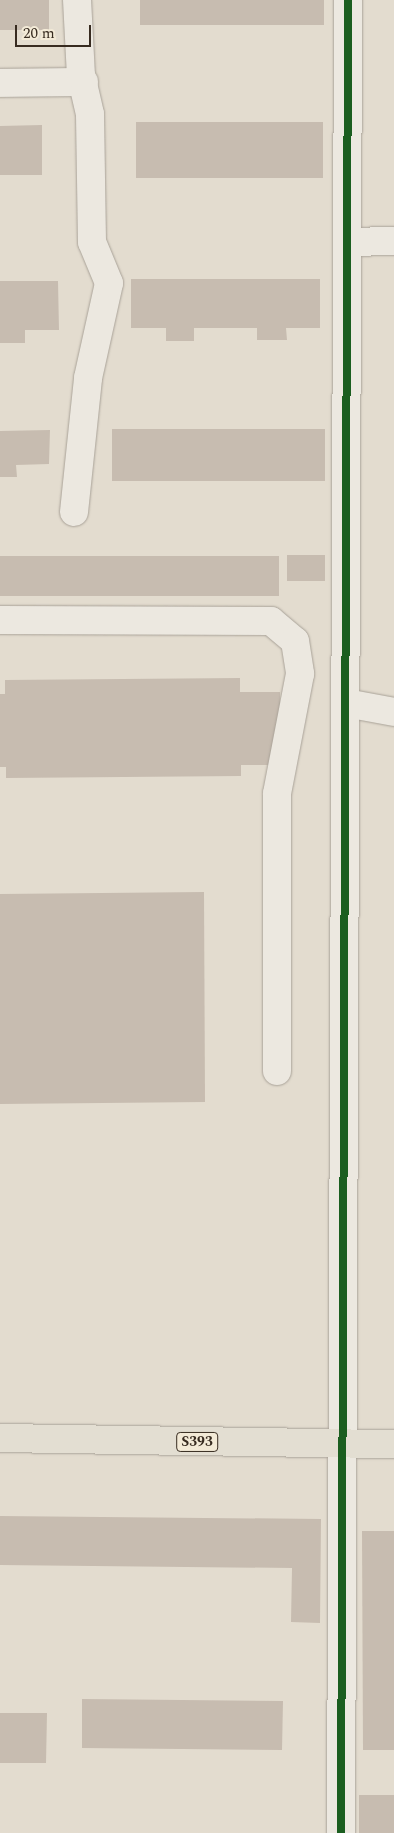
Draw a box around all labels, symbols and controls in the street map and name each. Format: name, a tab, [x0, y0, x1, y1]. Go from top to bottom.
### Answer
scale bar	[18, 15, 94, 47]
text: 20 m	[23, 22, 55, 45]
road number: S393	[176, 1430, 218, 1454]

